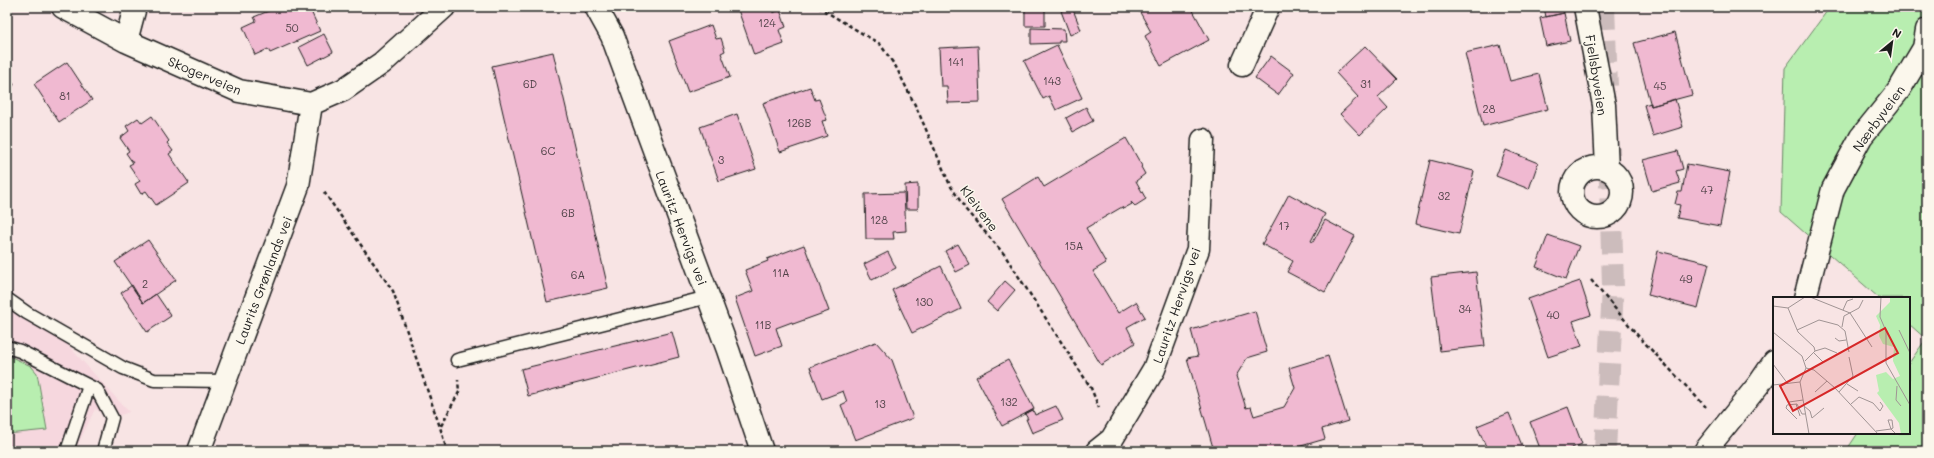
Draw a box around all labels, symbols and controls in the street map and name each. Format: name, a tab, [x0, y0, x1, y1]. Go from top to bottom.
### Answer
house number: 124	[758, 15, 776, 30]
house number: 50	[285, 20, 299, 35]
north arrow	[1872, 22, 1912, 62]
text: N	[1890, 24, 1904, 41]
street label: Fjellsbyveien	[1582, 33, 1612, 117]
street label: Skogerveien	[166, 52, 244, 98]
house number: 141	[948, 54, 964, 69]
house number: 143	[1043, 73, 1061, 88]
house number: 6D	[523, 76, 537, 91]
house number: 31	[1360, 76, 1372, 91]
house number: 45	[1654, 78, 1666, 93]
street label: Nærbyveien	[1848, 81, 1908, 155]
house number: 81	[59, 88, 71, 103]
house number: 28	[1483, 101, 1496, 116]
house number: 126B	[787, 115, 811, 130]
house number: 6C	[541, 143, 555, 158]
house number: 3	[718, 152, 725, 167]
street label: Lauritz Hervigs vei	[652, 168, 712, 288]
street label: Kleivene	[957, 182, 1003, 234]
house number: 47	[1701, 182, 1713, 197]
house number: 32	[1438, 188, 1450, 203]
house number: 6B	[561, 205, 575, 220]
house number: 128	[870, 212, 888, 227]
street label: Laurits Grønlands vei	[231, 213, 295, 347]
house number: 17	[1278, 218, 1290, 233]
house number: 15A	[1065, 238, 1083, 253]
street label: Lauritz Hervigs vei	[1148, 245, 1204, 365]
house number: 11A	[772, 265, 790, 280]
house number: 6A	[571, 267, 585, 282]
house number: 49	[1680, 271, 1693, 286]
house number: 2	[142, 276, 148, 291]
house number: 130	[915, 294, 933, 309]
inset map	[1773, 297, 1910, 434]
house number: 34	[1459, 301, 1472, 316]
house number: 40	[1546, 307, 1560, 322]
house number: 11B	[755, 317, 771, 332]
house number: 132	[1000, 394, 1018, 409]
house number: 13	[874, 396, 886, 411]

